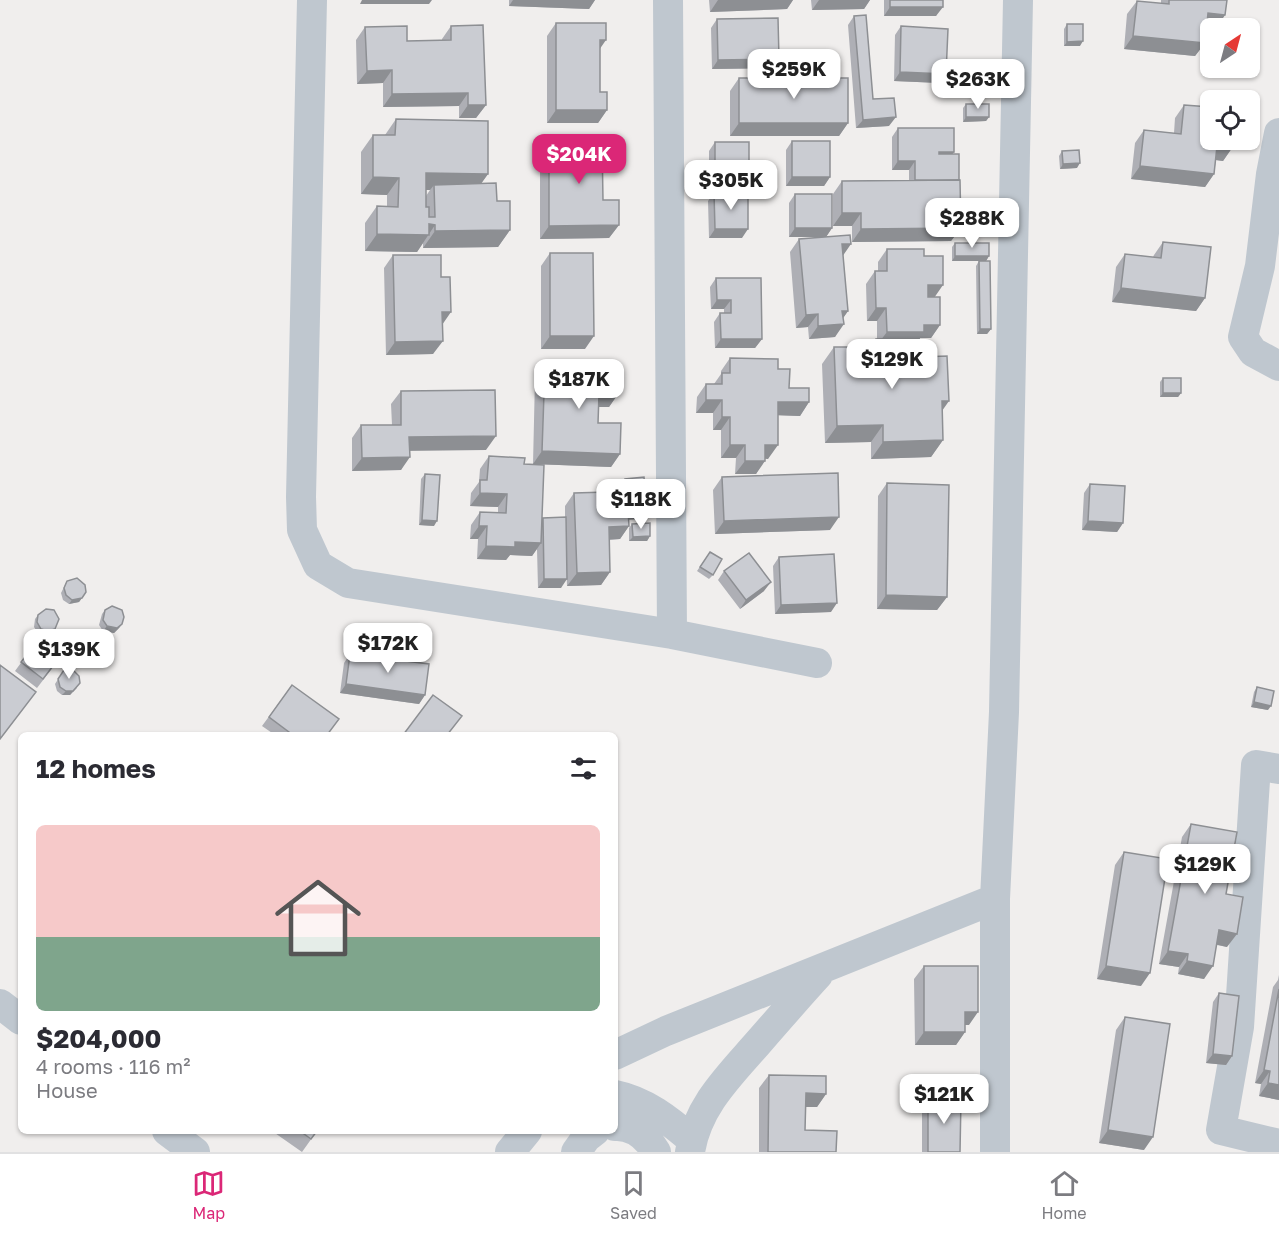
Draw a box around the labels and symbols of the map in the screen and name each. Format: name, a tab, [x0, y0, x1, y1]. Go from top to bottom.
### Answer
north arrow	[1200, 18, 1260, 78]
pin: $259K	[752, 49, 836, 100]
pin: $263K	[936, 59, 1020, 110]
pin: $204K	[537, 134, 621, 185]
pin: $305K	[689, 160, 773, 211]
pin: $288K	[930, 198, 1014, 249]
pin: $129K	[850, 339, 934, 390]
pin: $187K	[537, 359, 621, 410]
pin: $118K	[599, 479, 683, 530]
pin: $172K	[346, 623, 430, 674]
pin: $139K	[27, 629, 111, 680]
pin: $129K	[1163, 844, 1247, 895]
pin: $121K	[902, 1074, 986, 1125]

